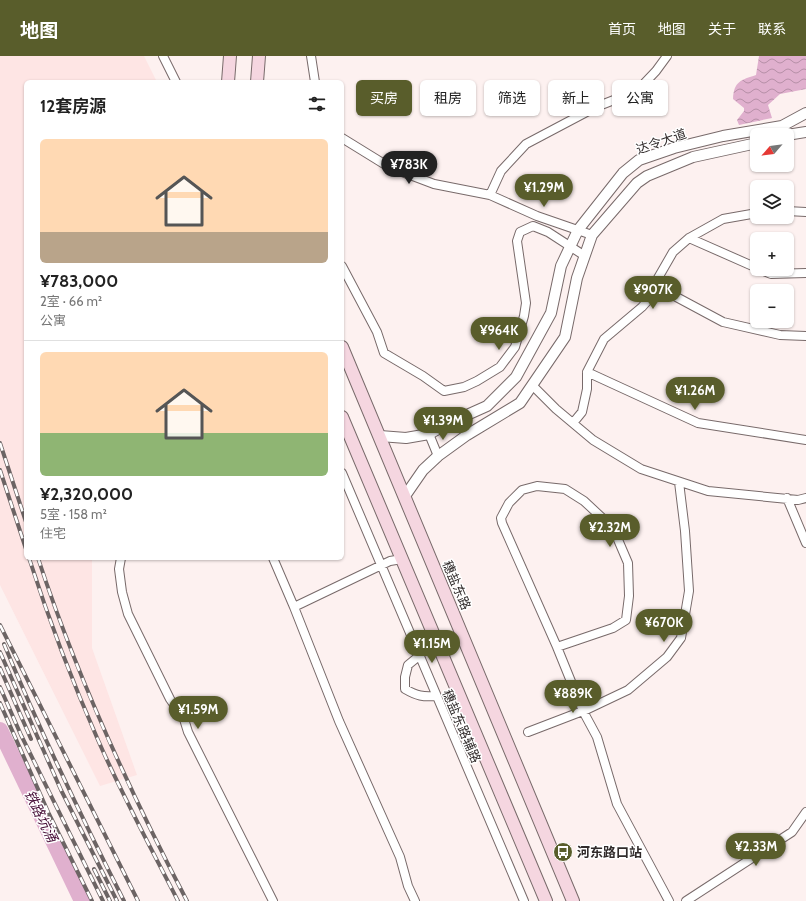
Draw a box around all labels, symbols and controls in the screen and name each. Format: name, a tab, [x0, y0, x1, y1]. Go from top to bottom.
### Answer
text: 地图	[20, 19, 58, 42]
text: 首页	[608, 20, 636, 38]
text: 地图	[658, 20, 686, 38]
text: 关于	[708, 20, 736, 38]
text: 联系	[758, 20, 786, 38]
chip: 买房	[356, 80, 412, 116]
chip: 租房	[420, 80, 476, 116]
chip: 筛选	[484, 80, 540, 116]
chip: 新上	[548, 80, 604, 116]
chip: 公寓	[612, 80, 668, 116]
icon: filters	[306, 93, 328, 115]
text: 12套房源	[40, 96, 106, 116]
street label: 达令大道	[634, 125, 688, 157]
north arrow	[750, 128, 794, 172]
map controls	[750, 128, 794, 328]
pin: ¥783K	[381, 151, 437, 185]
text: ¥783K	[390, 156, 428, 172]
icon: home	[148, 165, 220, 237]
pin: ¥1.29M	[511, 174, 577, 208]
text: ¥1.29M	[524, 179, 564, 195]
button: layers	[750, 180, 794, 224]
button: +	[750, 232, 794, 276]
text: ¥783,000	[40, 271, 118, 291]
pin: ¥907K	[625, 276, 681, 310]
text: ¥907K	[633, 281, 673, 297]
button: −	[750, 284, 794, 328]
text: 2室 · 66 m²	[40, 293, 102, 309]
text: 公寓	[40, 312, 66, 328]
pin: ¥964K	[471, 317, 527, 351]
text: ¥964K	[480, 322, 518, 338]
pin: ¥1.26M	[662, 377, 728, 411]
icon: home	[148, 378, 220, 450]
text: ¥1.26M	[675, 382, 715, 398]
pin: ¥1.39M	[410, 407, 476, 441]
text: ¥1.39M	[423, 412, 463, 428]
text: ¥2,320,000	[40, 484, 133, 504]
text: 5室 · 158 m²	[40, 506, 107, 522]
pin: ¥2.32M	[577, 514, 643, 548]
text: ¥2.32M	[589, 519, 631, 535]
text: 住宅	[40, 525, 66, 541]
street label: 穗盐东路	[439, 558, 475, 612]
pin: ¥670K	[636, 609, 692, 643]
text: ¥670K	[644, 614, 684, 630]
pin: ¥1.15M	[399, 630, 465, 664]
text: ¥1.15M	[413, 635, 451, 651]
pin: ¥889K	[545, 680, 601, 714]
text: ¥889K	[553, 685, 593, 701]
street label: 穗盐东路辅路	[439, 687, 485, 765]
pin: ¥1.59M	[165, 696, 231, 730]
text: ¥1.59M	[178, 701, 218, 717]
water label: 铁路坑涌	[21, 787, 62, 847]
pin: ¥2.33M	[723, 833, 789, 867]
text: ¥2.33M	[735, 838, 777, 854]
bus stop icon: 河东路口站	[552, 841, 574, 863]
place label: 河东路口站	[577, 844, 642, 860]

